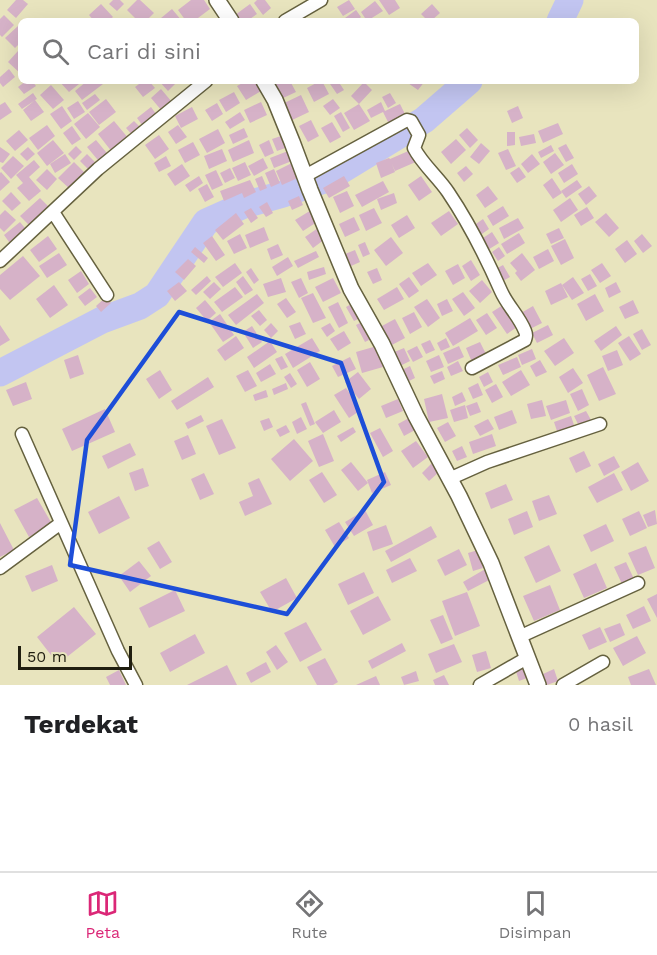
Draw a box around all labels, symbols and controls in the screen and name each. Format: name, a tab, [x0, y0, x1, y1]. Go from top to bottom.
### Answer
search box	[18, 18, 639, 84]
icon: search	[39, 35, 72, 68]
text: Cari di sini	[87, 39, 201, 64]
scale bar	[18, 643, 132, 670]
text: 50 m	[27, 647, 67, 666]
text: Terdekat	[24, 709, 138, 739]
text: 0 hasil	[568, 712, 633, 736]
tab: Peta	[86, 887, 120, 942]
tab: Rute	[291, 887, 328, 942]
tab: Disimpan	[499, 887, 571, 942]

